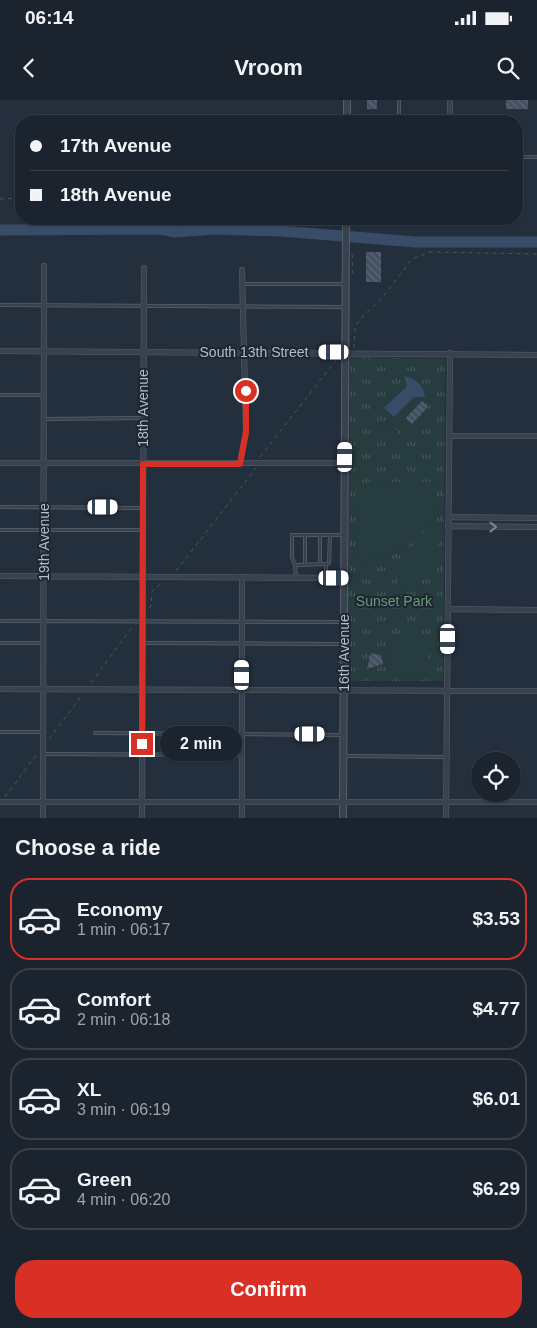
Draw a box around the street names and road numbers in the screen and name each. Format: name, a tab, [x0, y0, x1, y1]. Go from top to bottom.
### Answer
street label: South 13th Street	[200, 344, 309, 360]
street label: 18th Avenue	[135, 369, 151, 447]
street label: 19th Avenue	[36, 503, 52, 581]
street label: 16th Avenue	[336, 614, 352, 692]

